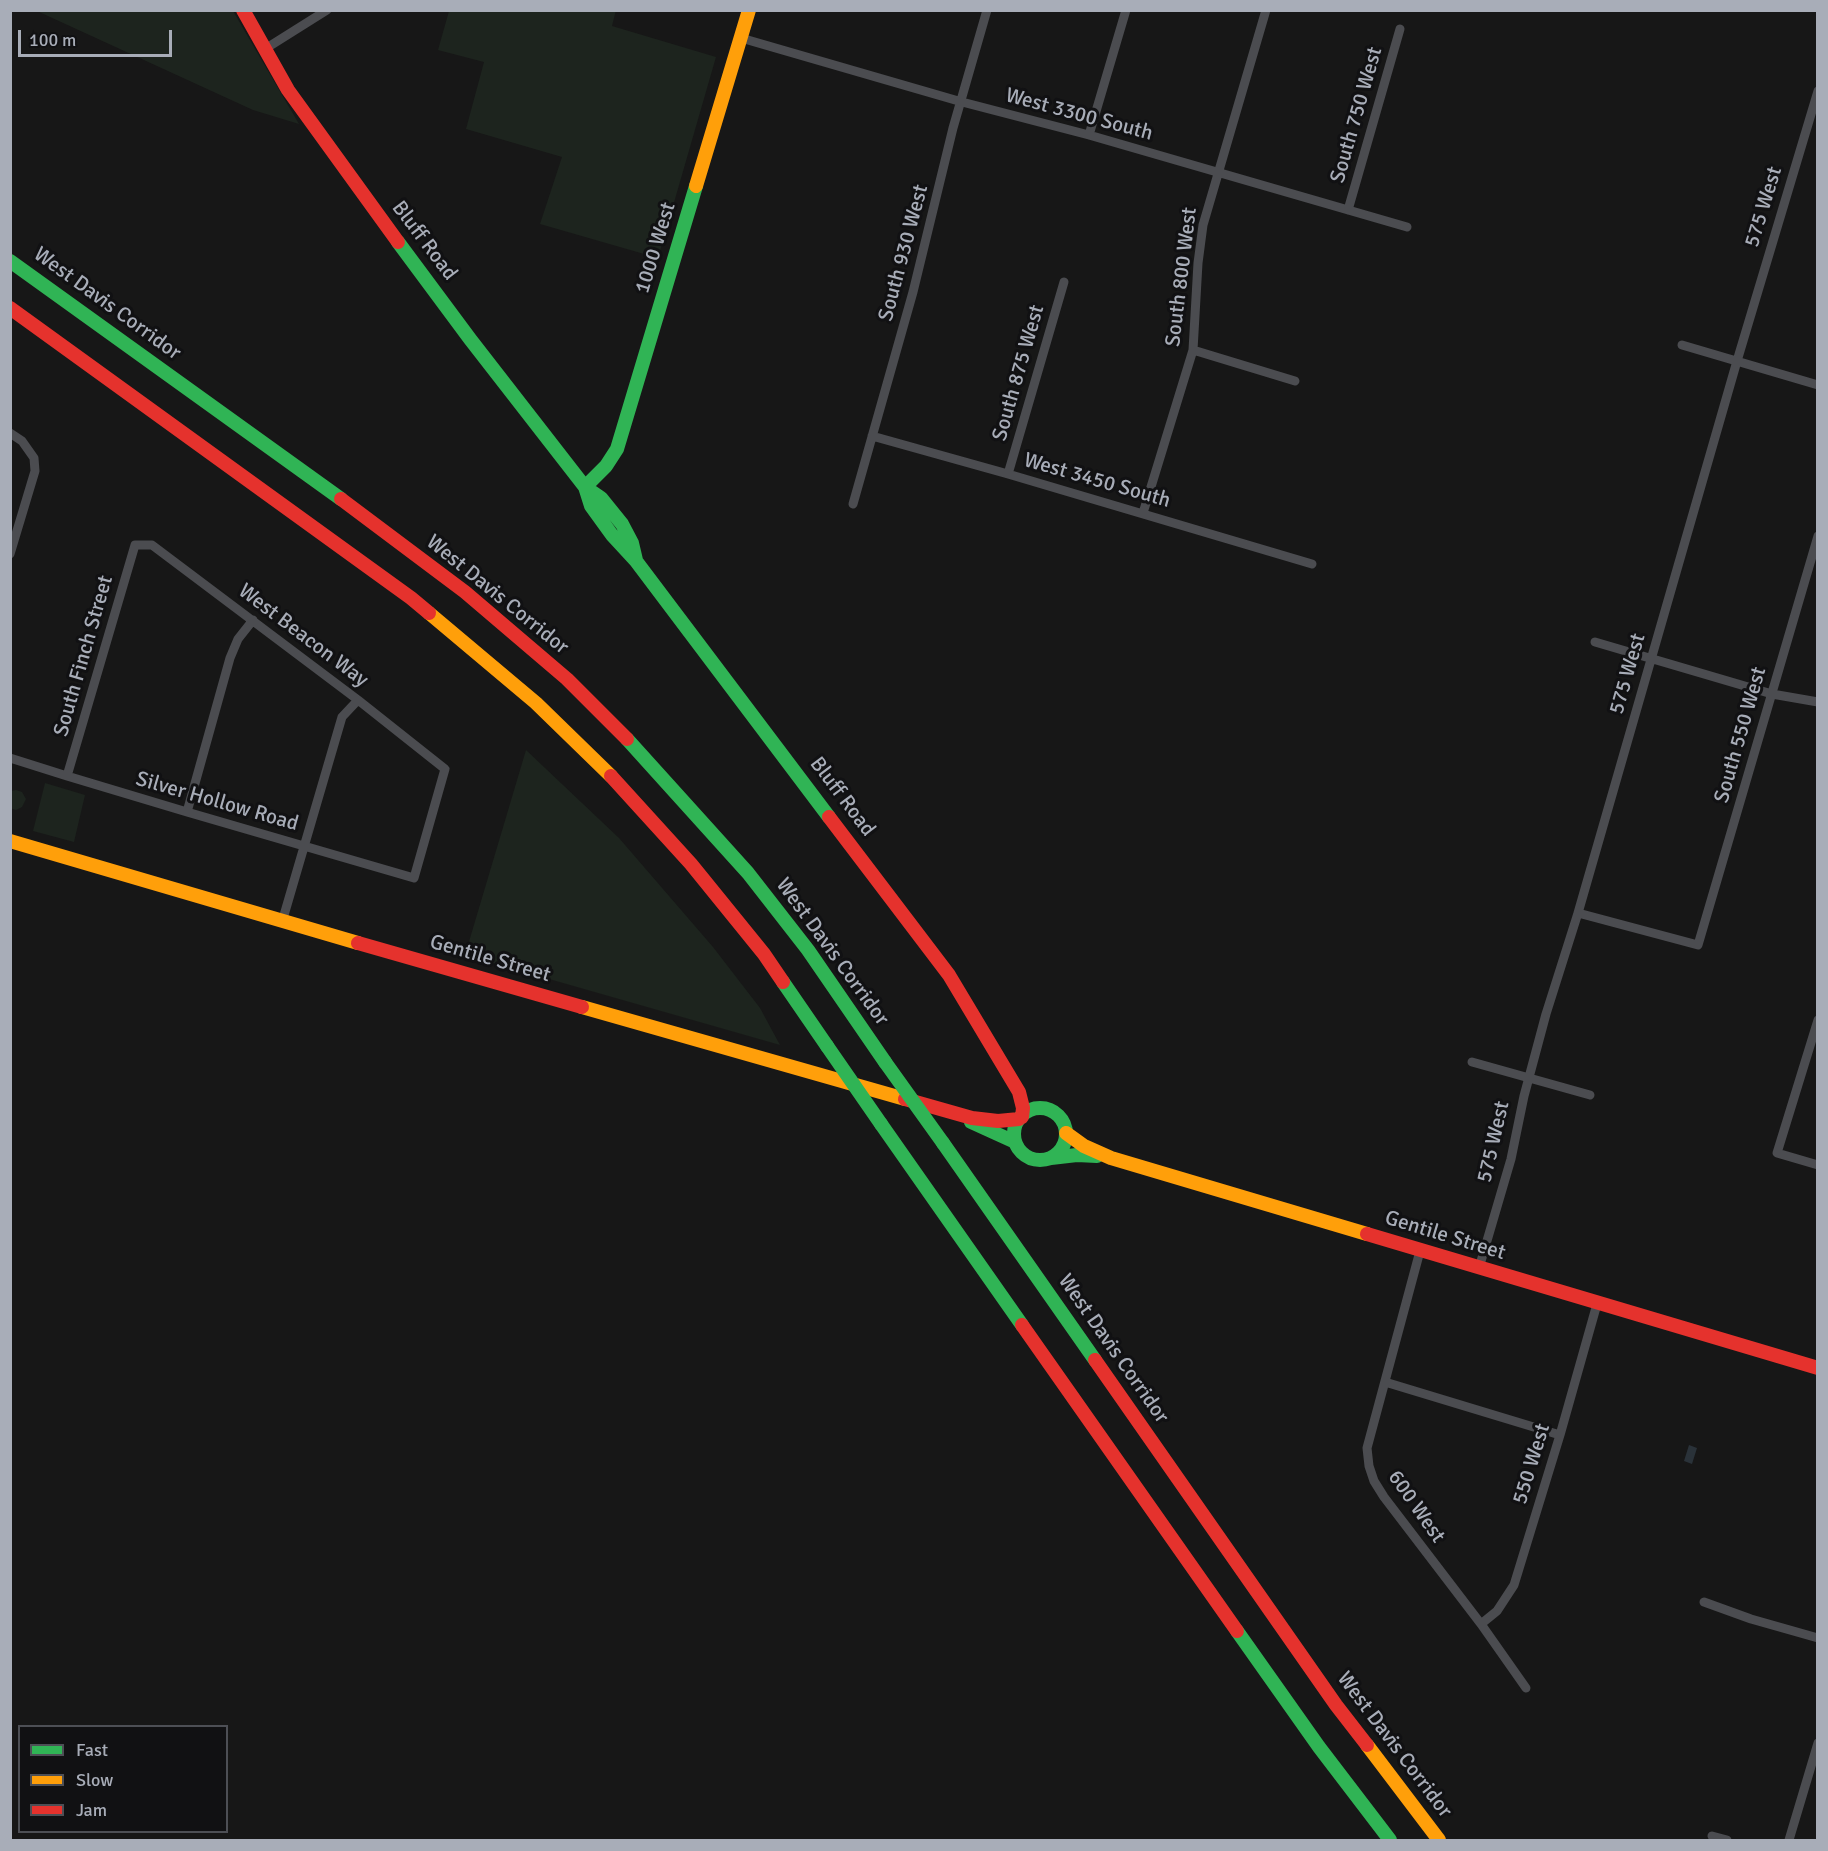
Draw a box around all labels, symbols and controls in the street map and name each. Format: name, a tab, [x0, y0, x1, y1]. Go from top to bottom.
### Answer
scale bar	[21, 18, 176, 56]
text: 100 m	[29, 29, 76, 51]
street label: South 750 West	[1326, 44, 1388, 186]
street label: West 3300 South	[1003, 83, 1155, 147]
street label: 575 West	[1740, 164, 1788, 250]
street label: South 930 West	[874, 182, 934, 324]
street label: Bluff Road	[386, 196, 462, 286]
street label: 1000 West	[630, 199, 682, 297]
street label: South 800 West	[1161, 206, 1203, 348]
street label: West Davis Corridor	[28, 242, 186, 366]
street label: South 875 West	[988, 302, 1050, 444]
street label: West 3450 South	[1021, 448, 1173, 514]
street label: West Davis Corridor	[421, 530, 573, 660]
street label: South Finch Street	[49, 573, 119, 739]
street label: West Beacon Way	[233, 579, 373, 693]
street label: 575 West	[1604, 631, 1652, 717]
street label: South 550 West	[1710, 664, 1772, 806]
street label: Bluff Road	[804, 752, 880, 842]
street label: Silver Hollow Road	[133, 767, 301, 837]
street label: West Davis Corridor	[770, 873, 894, 1031]
street label: Gentile Street	[427, 930, 553, 988]
street label: 575 West	[1472, 1099, 1516, 1185]
street label: Gentile Street	[1382, 1206, 1508, 1266]
street label: West Davis Corridor	[1052, 1270, 1174, 1428]
street label: 550 West	[1508, 1421, 1556, 1507]
street label: 600 West	[1382, 1466, 1450, 1548]
street label: West Davis Corridor	[1331, 1667, 1457, 1823]
legend	[18, 1725, 228, 1833]
text: Fast	[76, 1739, 108, 1761]
text: Slow	[76, 1769, 113, 1791]
text: Jam	[76, 1799, 107, 1821]

